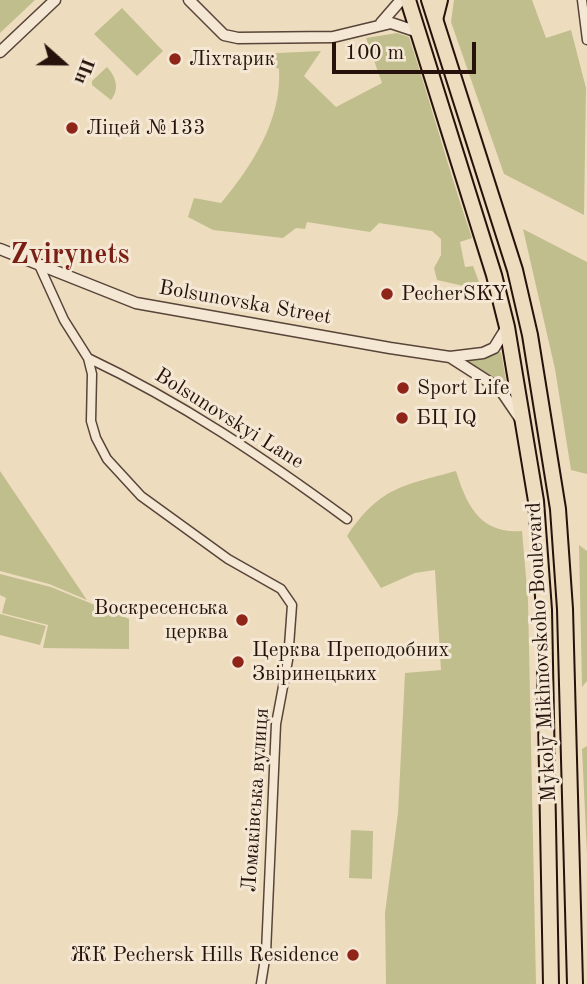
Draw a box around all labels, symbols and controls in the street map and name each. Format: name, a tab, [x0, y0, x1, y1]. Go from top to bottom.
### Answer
north arrow	[28, 28, 98, 98]
scale bar	[335, 28, 478, 72]
text: 100 m	[345, 43, 404, 64]
place label: Ліхтарик	[189, 46, 275, 72]
marker: Ліхтарик	[167, 51, 183, 67]
text: Пн	[70, 55, 97, 86]
place label: Ліцей №133	[86, 115, 205, 141]
marker: Ліцей №133	[64, 120, 80, 136]
district label: Zvirynets	[10, 239, 130, 273]
street label: Bolsunovska Street	[157, 275, 333, 331]
place label: PecherSKY	[401, 281, 507, 307]
marker: PecherSKY	[379, 286, 395, 302]
street label: Bolsunovskyi Lane	[150, 363, 308, 475]
place label: Sport Life	[417, 375, 509, 401]
marker: Sport Life	[395, 380, 411, 396]
place label: БЦ IQ	[416, 405, 477, 431]
marker: БЦ IQ	[394, 410, 410, 426]
street label: Mykoly Mikhnovskoho Boulevard	[522, 501, 562, 803]
place label: Воскресенська церква	[94, 595, 228, 645]
marker: Воскресенська церква	[234, 612, 250, 628]
place label: Церква Преподобних Звіринецьких	[252, 637, 449, 687]
marker: Церква Преподобних Звіринецьких	[230, 654, 246, 670]
street label: Ломаківська вулиця	[237, 707, 275, 893]
place label: ЖК Pechersk Hills Residence	[70, 942, 339, 968]
marker: ЖК Pechersk Hills Residence	[345, 947, 361, 963]

